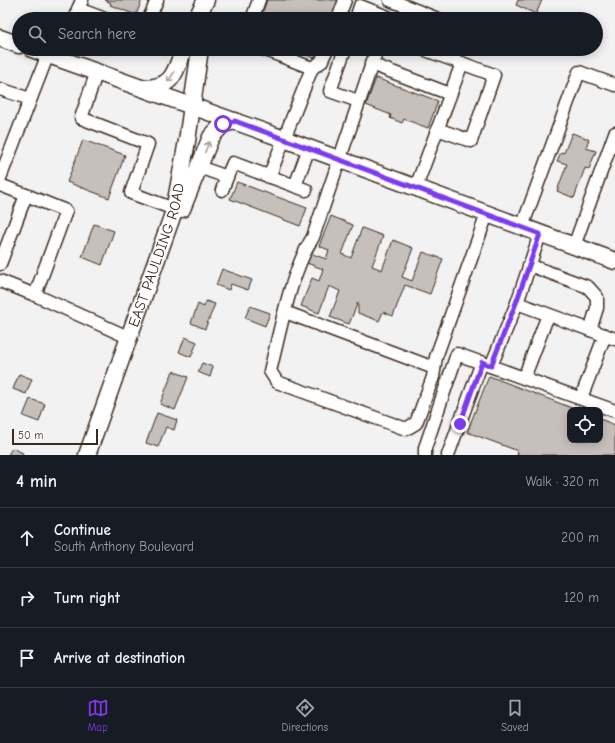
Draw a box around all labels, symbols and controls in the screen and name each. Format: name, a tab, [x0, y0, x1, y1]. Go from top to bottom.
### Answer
search box	[12, 12, 603, 56]
icon: search	[26, 23, 48, 45]
text: Search here	[58, 25, 136, 43]
one-way arrow	[167, 71, 175, 82]
route start	[214, 115, 232, 133]
one-way arrow	[203, 141, 211, 153]
street label: EAST PAULDING ROAD	[124, 182, 188, 329]
map controls	[567, 407, 603, 443]
button: locate	[567, 407, 603, 443]
route end	[451, 415, 469, 433]
scale bar	[12, 427, 98, 446]
text: 50 m	[18, 429, 43, 442]
text: 4 min	[16, 472, 57, 491]
text: Walk · 320 m	[525, 474, 599, 489]
text: Continue	[54, 521, 111, 539]
icon: ahead	[16, 527, 38, 549]
text: 200 m	[561, 530, 599, 545]
text: South Anthony Boulevard	[54, 539, 194, 554]
icon: right	[16, 587, 38, 609]
text: Turn right	[54, 589, 120, 607]
text: 120 m	[564, 590, 599, 605]
icon: arrive	[16, 647, 38, 669]
text: Arrive at destination	[54, 649, 185, 667]
tab: Map	[87, 697, 109, 734]
tab: Directions	[282, 697, 328, 734]
tab: Saved	[501, 697, 528, 734]

